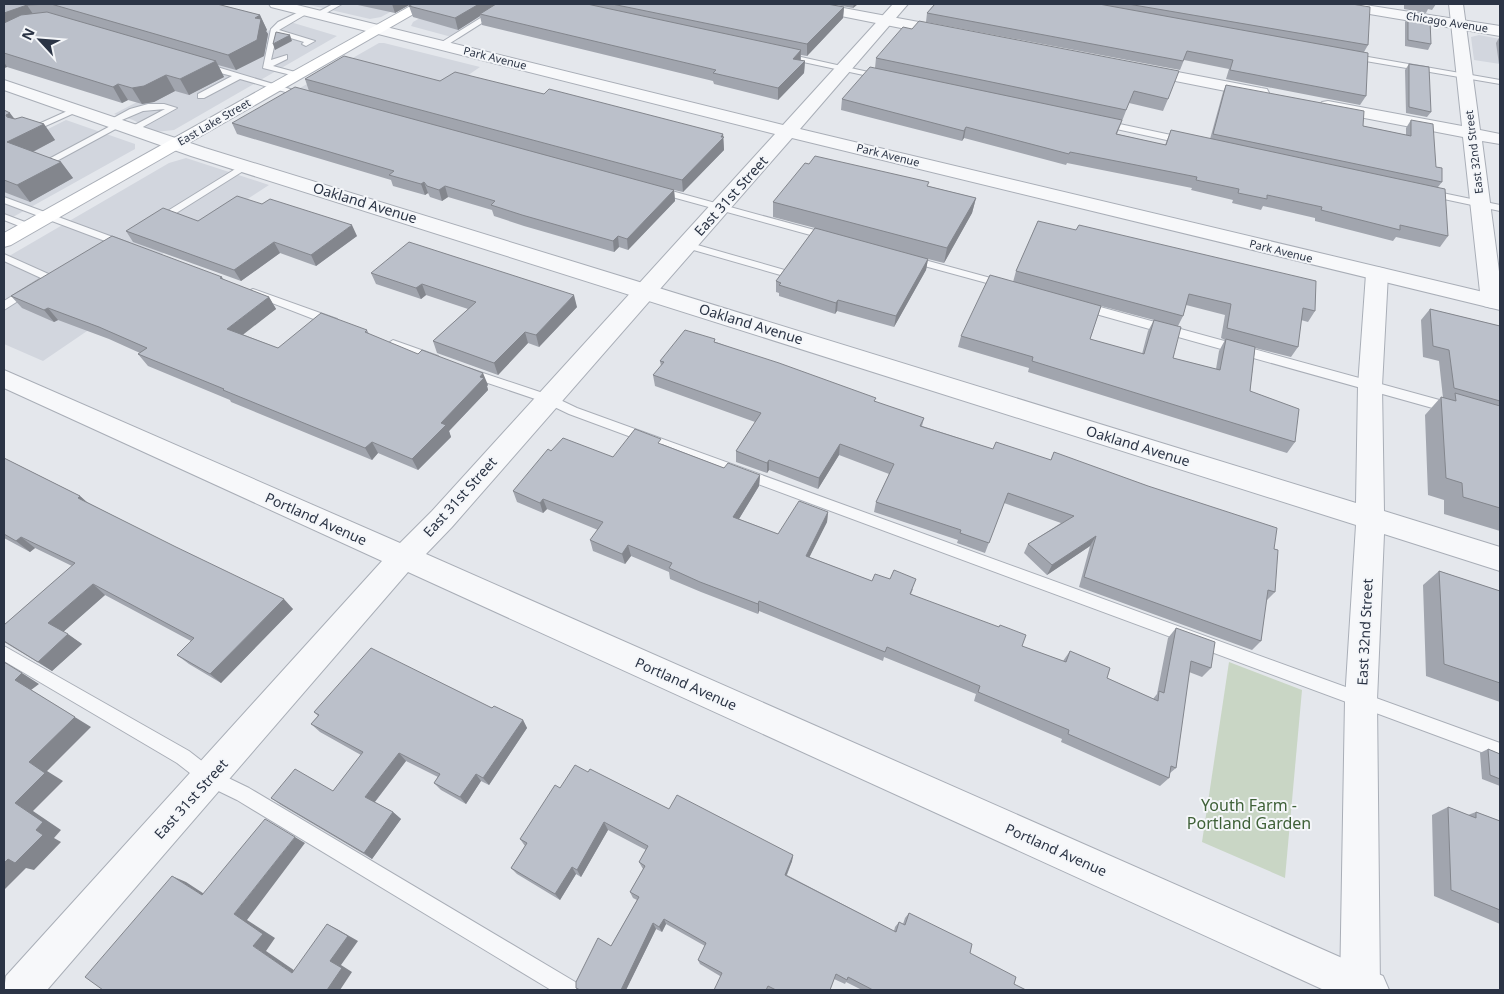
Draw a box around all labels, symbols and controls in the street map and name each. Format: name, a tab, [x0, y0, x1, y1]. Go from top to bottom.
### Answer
street label: Chicago Avenue	[1405, 8, 1489, 35]
north arrow	[15, 15, 65, 65]
text: N	[17, 25, 39, 43]
street label: Park Avenue	[462, 42, 528, 73]
street label: East Lake Street	[174, 95, 253, 149]
street label: East 32nd Street	[1461, 109, 1486, 195]
street label: Park Avenue	[855, 139, 921, 170]
street label: East 31st Street	[690, 152, 772, 240]
street label: Oakland Avenue	[311, 178, 420, 227]
street label: Park Avenue	[1248, 235, 1314, 266]
street label: Oakland Avenue	[697, 299, 806, 348]
street label: Oakland Avenue	[1084, 421, 1193, 470]
street label: East 31st Street	[419, 453, 501, 541]
street label: Portland Avenue	[262, 488, 370, 549]
street label: East 32nd Street	[1352, 578, 1377, 686]
street label: Portland Avenue	[632, 653, 740, 714]
street label: East 31st Street	[150, 755, 232, 843]
park label: Youth Farm - Portland Garden	[1187, 794, 1311, 834]
street label: Portland Avenue	[1002, 819, 1110, 880]

